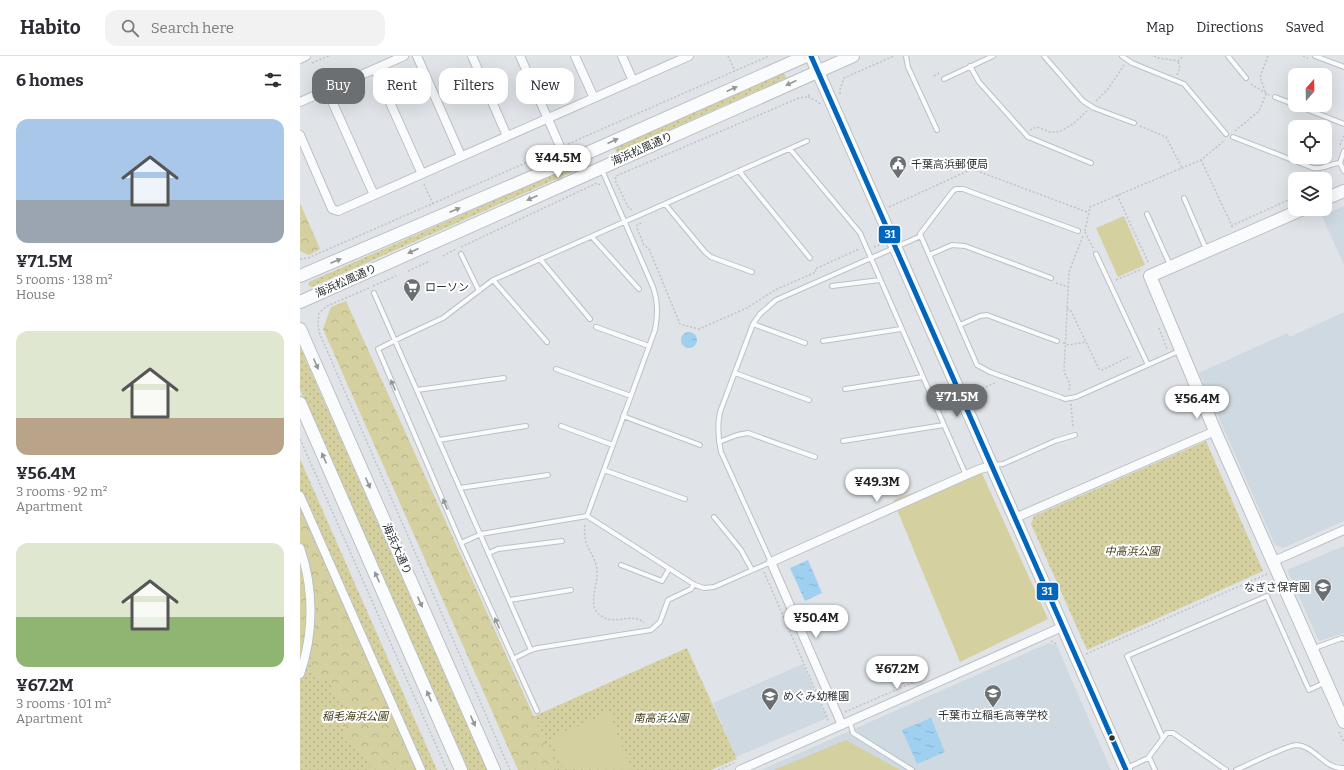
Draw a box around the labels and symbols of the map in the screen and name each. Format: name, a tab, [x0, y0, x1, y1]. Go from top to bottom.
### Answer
north arrow	[1288, 68, 1332, 112]
one-way arrow	[786, 80, 797, 86]
one-way arrow	[727, 85, 739, 91]
street label: 海浜松風通り	[609, 130, 675, 168]
one-way arrow	[608, 138, 619, 144]
pin: ¥44.5M	[525, 145, 591, 179]
public building icon: 千葉高浜郵便局	[888, 154, 908, 179]
place label: 千葉高浜郵便局	[911, 158, 988, 171]
one-way arrow	[526, 195, 537, 201]
one-way arrow	[450, 206, 462, 212]
line badge: 31	[878, 225, 901, 244]
text: 31	[884, 228, 896, 241]
one-way arrow	[407, 248, 419, 254]
one-way arrow	[330, 257, 342, 263]
street label: 海浜松風通り	[313, 262, 379, 300]
supermarket icon: ローソン	[402, 277, 422, 302]
place label: ローソン	[425, 281, 469, 294]
one-way arrow	[313, 359, 319, 371]
one-way arrow	[390, 378, 396, 390]
pin: ¥71.5M	[924, 384, 990, 418]
pin: ¥56.4M	[1164, 386, 1230, 420]
one-way arrow	[321, 451, 327, 463]
pin: ¥49.3M	[844, 469, 910, 503]
one-way arrow	[365, 478, 371, 489]
one-way arrow	[441, 498, 447, 510]
street label: 海浜大通り	[380, 521, 414, 577]
park label: 中高浜公園	[1105, 545, 1161, 558]
one-way arrow	[373, 570, 379, 582]
school or university icon: なぎさ保育園	[1313, 577, 1333, 602]
place label: なぎさ保育園	[1244, 581, 1310, 594]
line badge: 31	[1036, 582, 1059, 601]
text: 31	[1041, 585, 1053, 598]
one-way arrow	[418, 597, 424, 609]
pin: ¥50.4M	[783, 605, 849, 639]
one-way arrow	[494, 617, 500, 629]
pin: ¥67.2M	[864, 656, 930, 690]
school or university icon: 千葉市立稲毛高等学校	[983, 683, 1003, 708]
school or university icon: めぐみ幼稚園	[760, 686, 780, 711]
one-way arrow	[426, 690, 432, 701]
place label: めぐみ幼稚園	[783, 690, 849, 703]
place label: 千葉市立稲毛高等学校	[938, 709, 1048, 722]
park label: 稲毛海浜公園	[322, 710, 390, 723]
park label: 南高浜公園	[634, 712, 690, 725]
one-way arrow	[470, 716, 476, 727]
unlabelled marker	[1107, 733, 1117, 743]

